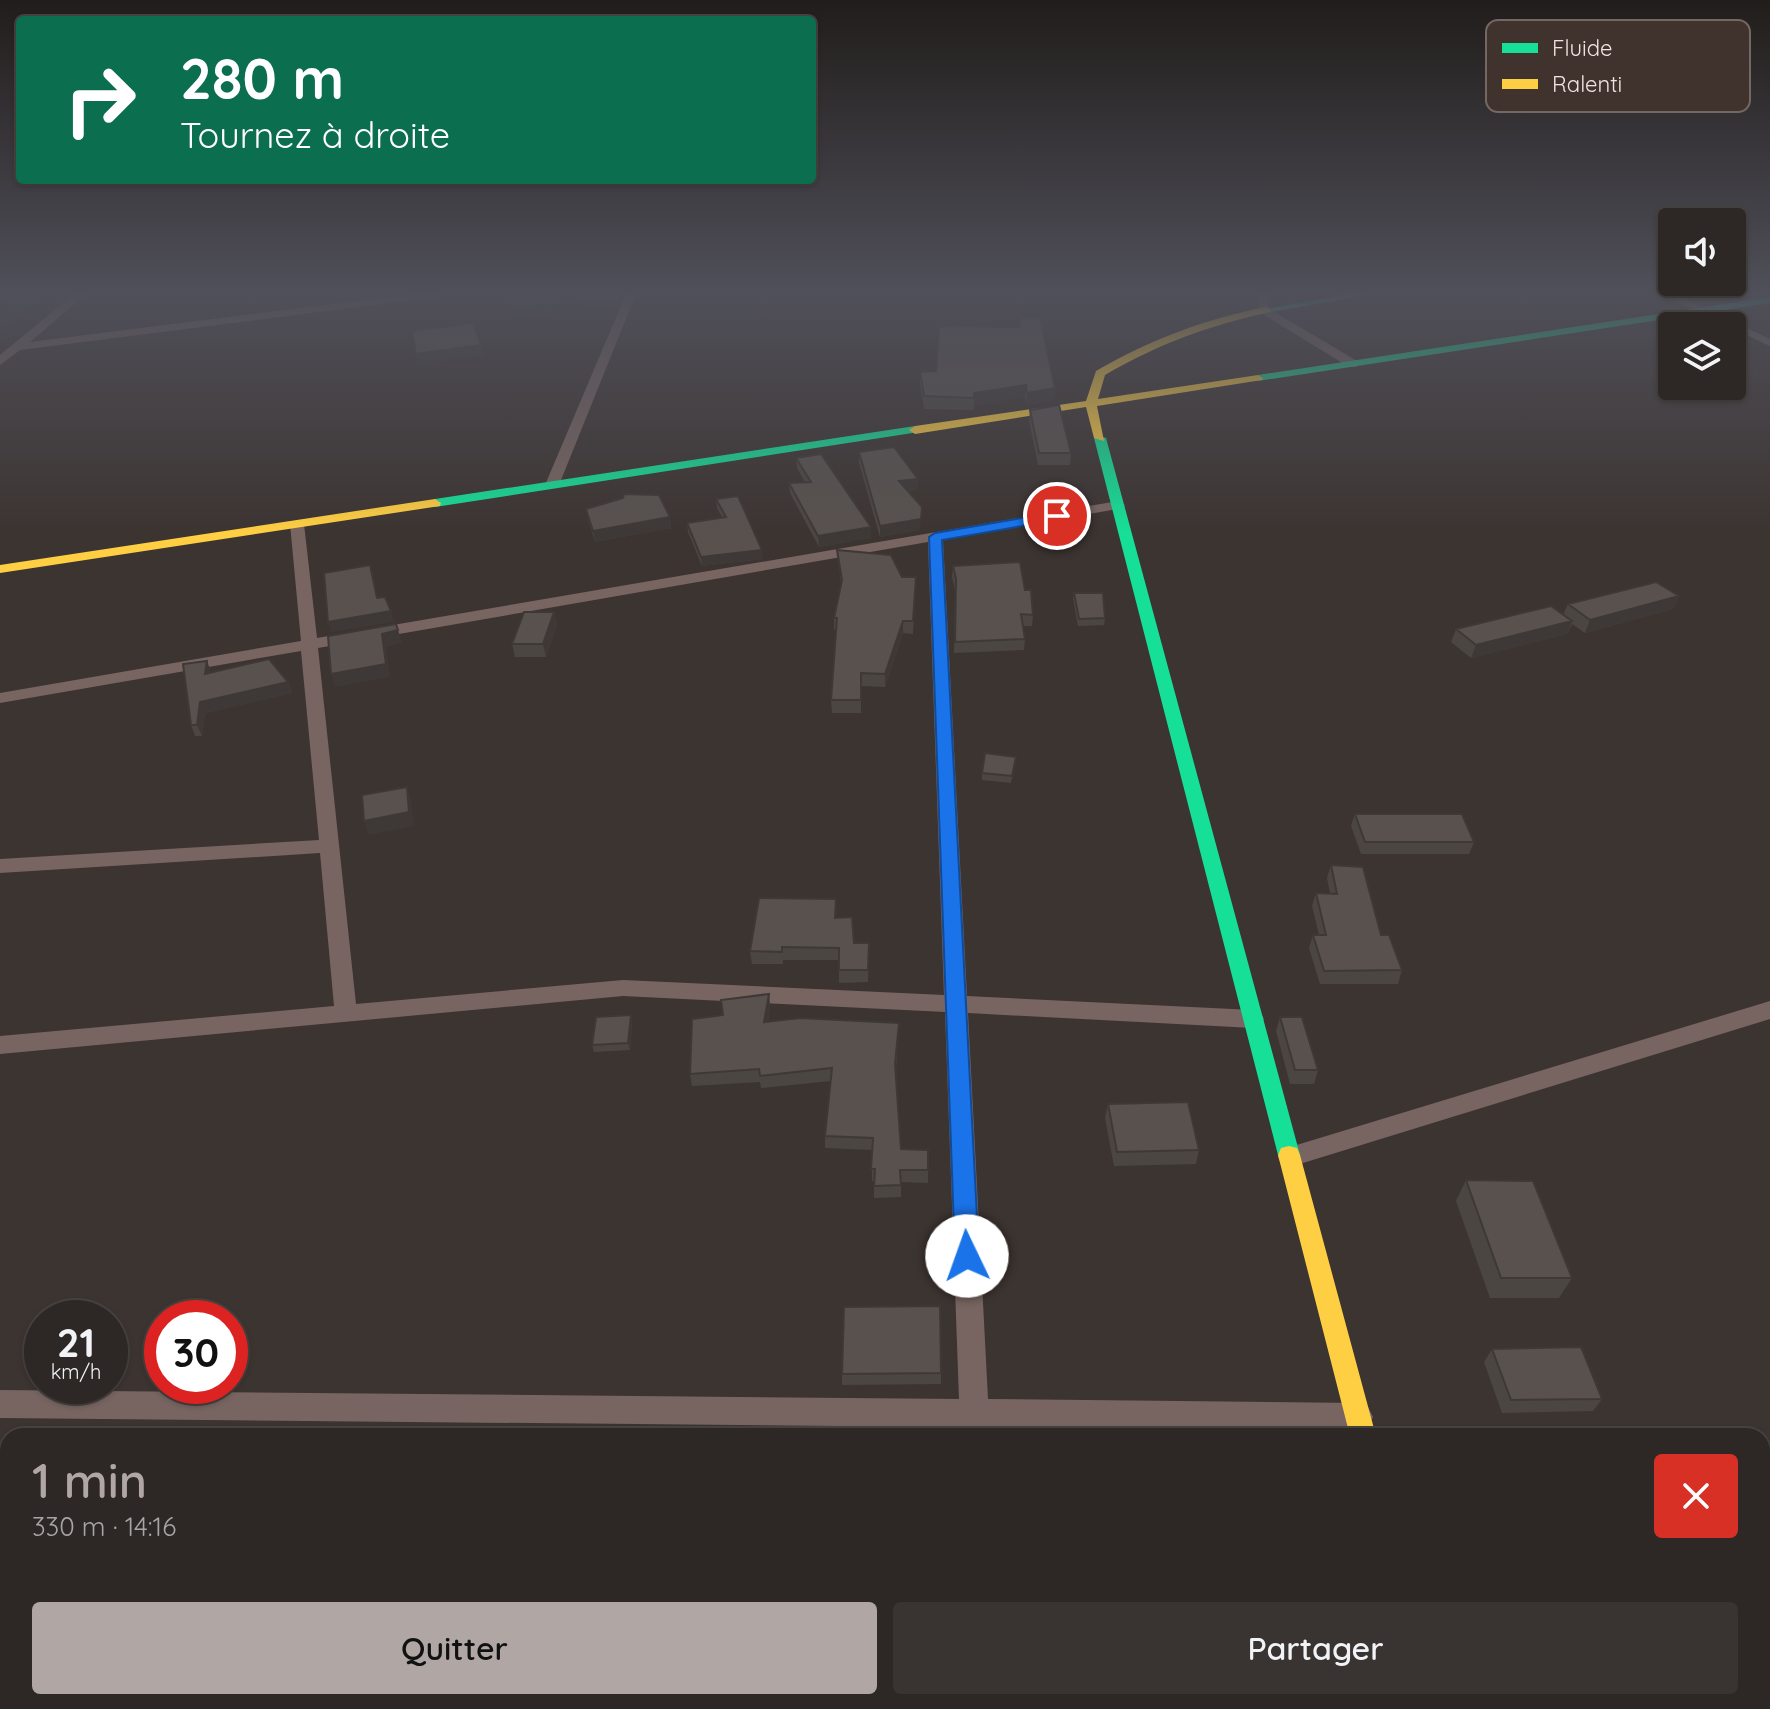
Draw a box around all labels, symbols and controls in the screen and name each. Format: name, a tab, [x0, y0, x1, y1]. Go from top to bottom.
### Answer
legend	[1486, 20, 1750, 112]
text: Fluide	[1552, 34, 1612, 62]
text: 280 m	[180, 43, 344, 113]
icon: right	[48, 48, 152, 152]
text: Ralenti	[1552, 70, 1622, 98]
text: Tournez à droite	[180, 112, 450, 157]
map controls	[1658, 208, 1746, 400]
button: sound	[1658, 208, 1746, 296]
button: layers	[1658, 312, 1746, 400]
pin	[1023, 482, 1091, 550]
icon: arrive	[1035, 494, 1079, 538]
position arrow	[925, 1214, 1009, 1298]
speed limit sign: 30	[144, 1300, 248, 1404]
text: 21	[57, 1317, 95, 1367]
text: km/h	[51, 1359, 101, 1384]
text: 1 min	[32, 1450, 147, 1510]
button: close	[1654, 1454, 1738, 1538]
text: 330 m · 14:16	[32, 1510, 176, 1543]
button: Quitter	[32, 1602, 877, 1694]
button: Partager	[893, 1602, 1738, 1694]

